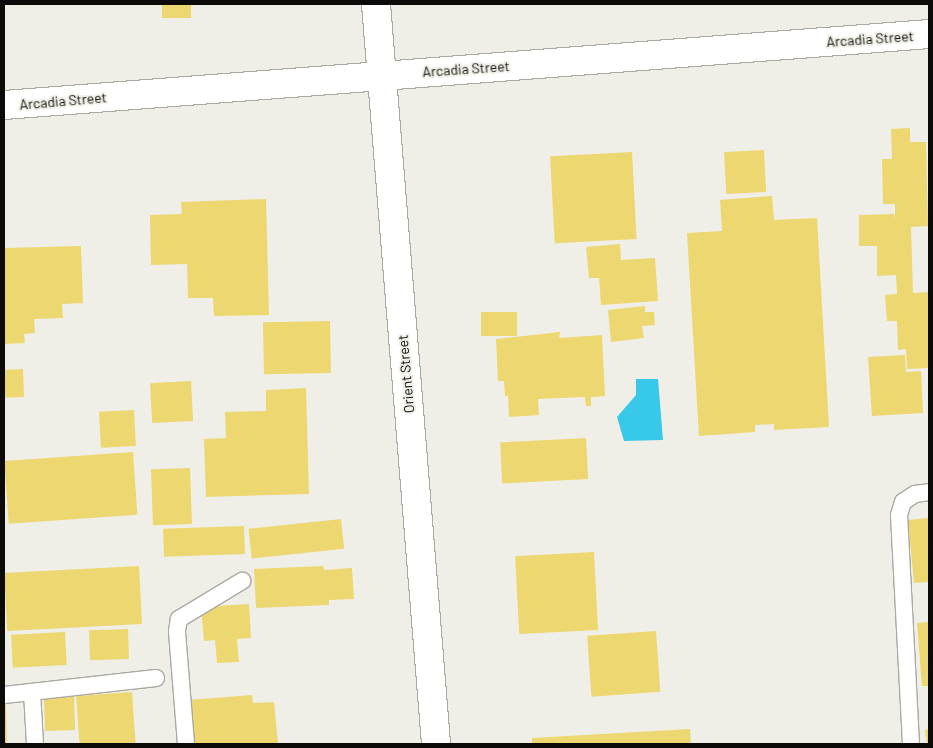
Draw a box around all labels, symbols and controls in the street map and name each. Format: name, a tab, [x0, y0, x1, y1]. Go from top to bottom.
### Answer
street label: Arcadia Street	[826, 28, 914, 50]
street label: Arcadia Street	[422, 58, 510, 80]
street label: Arcadia Street	[19, 89, 107, 113]
street label: Orient Street	[394, 334, 418, 414]

